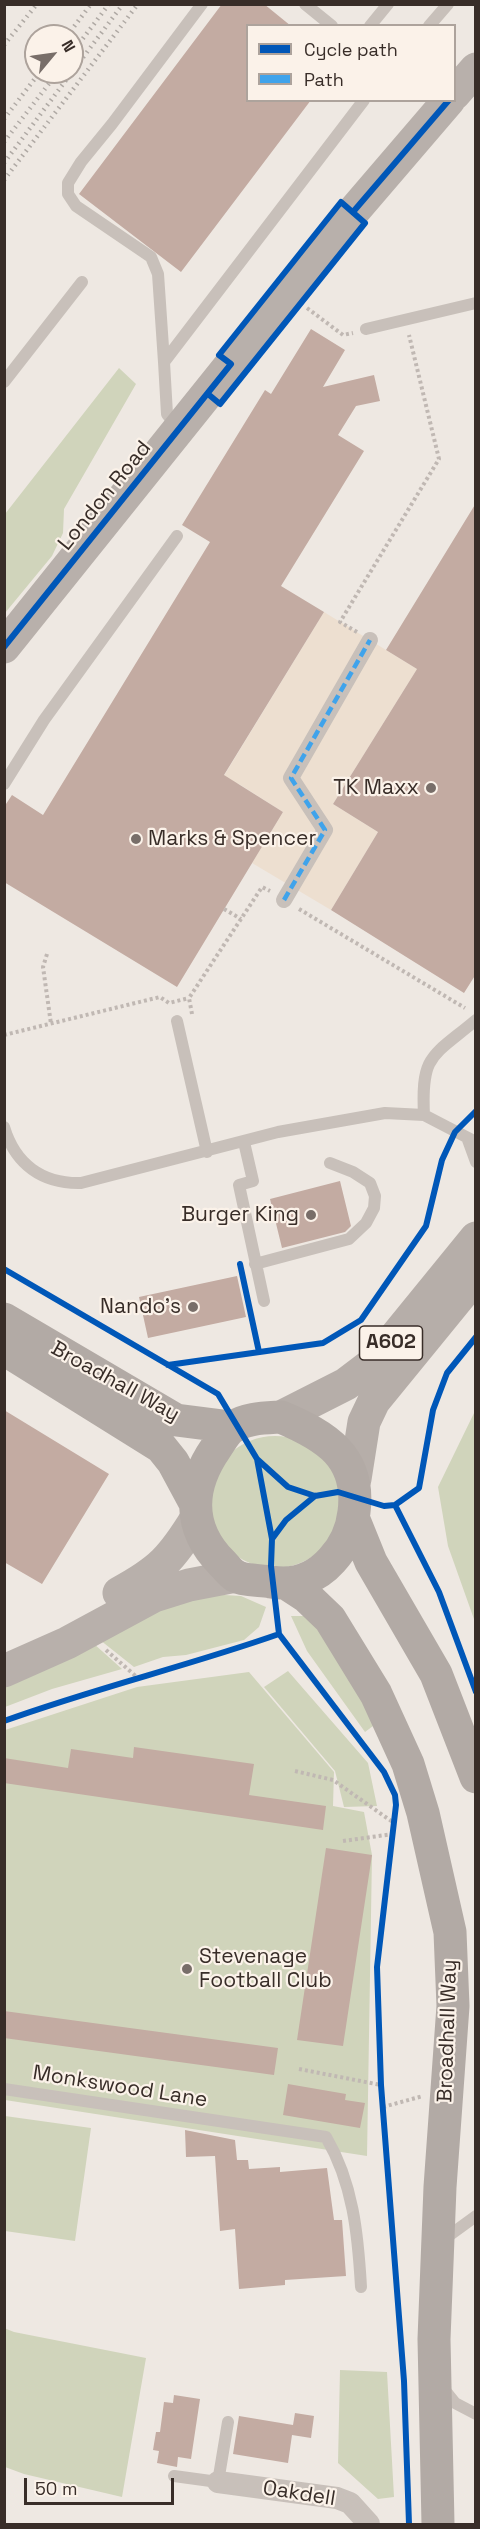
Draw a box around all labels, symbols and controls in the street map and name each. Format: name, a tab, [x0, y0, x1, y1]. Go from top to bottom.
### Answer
north arrow	[24, 24, 84, 84]
legend	[246, 24, 456, 102]
text: N	[57, 36, 80, 56]
text: Cycle path	[304, 38, 398, 61]
text: Path	[304, 68, 344, 91]
street label: London Road	[53, 436, 157, 556]
place label: TK Maxx	[333, 775, 419, 801]
marker: TK Maxx	[424, 781, 438, 795]
place label: Marks & Spencer	[148, 826, 316, 852]
marker: Marks & Spencer	[129, 832, 143, 846]
place label: Burger King	[181, 1202, 299, 1228]
marker: Burger King	[304, 1208, 318, 1222]
place label: Nando's	[100, 1294, 181, 1320]
marker: Nando's	[186, 1300, 200, 1314]
road number: A602	[360, 1326, 422, 1360]
street label: Broadhall Way	[46, 1336, 184, 1428]
place label: Stevenage Football Club	[199, 1944, 332, 1994]
street label: Broadhall Way	[433, 1959, 463, 2103]
marker: Stevenage Football Club	[180, 1962, 194, 1976]
street label: Monkswood Lane	[31, 2061, 209, 2113]
scale bar	[27, 2466, 177, 2504]
street label: Oakdell	[261, 2476, 337, 2512]
text: 50 m	[35, 2477, 77, 2500]

